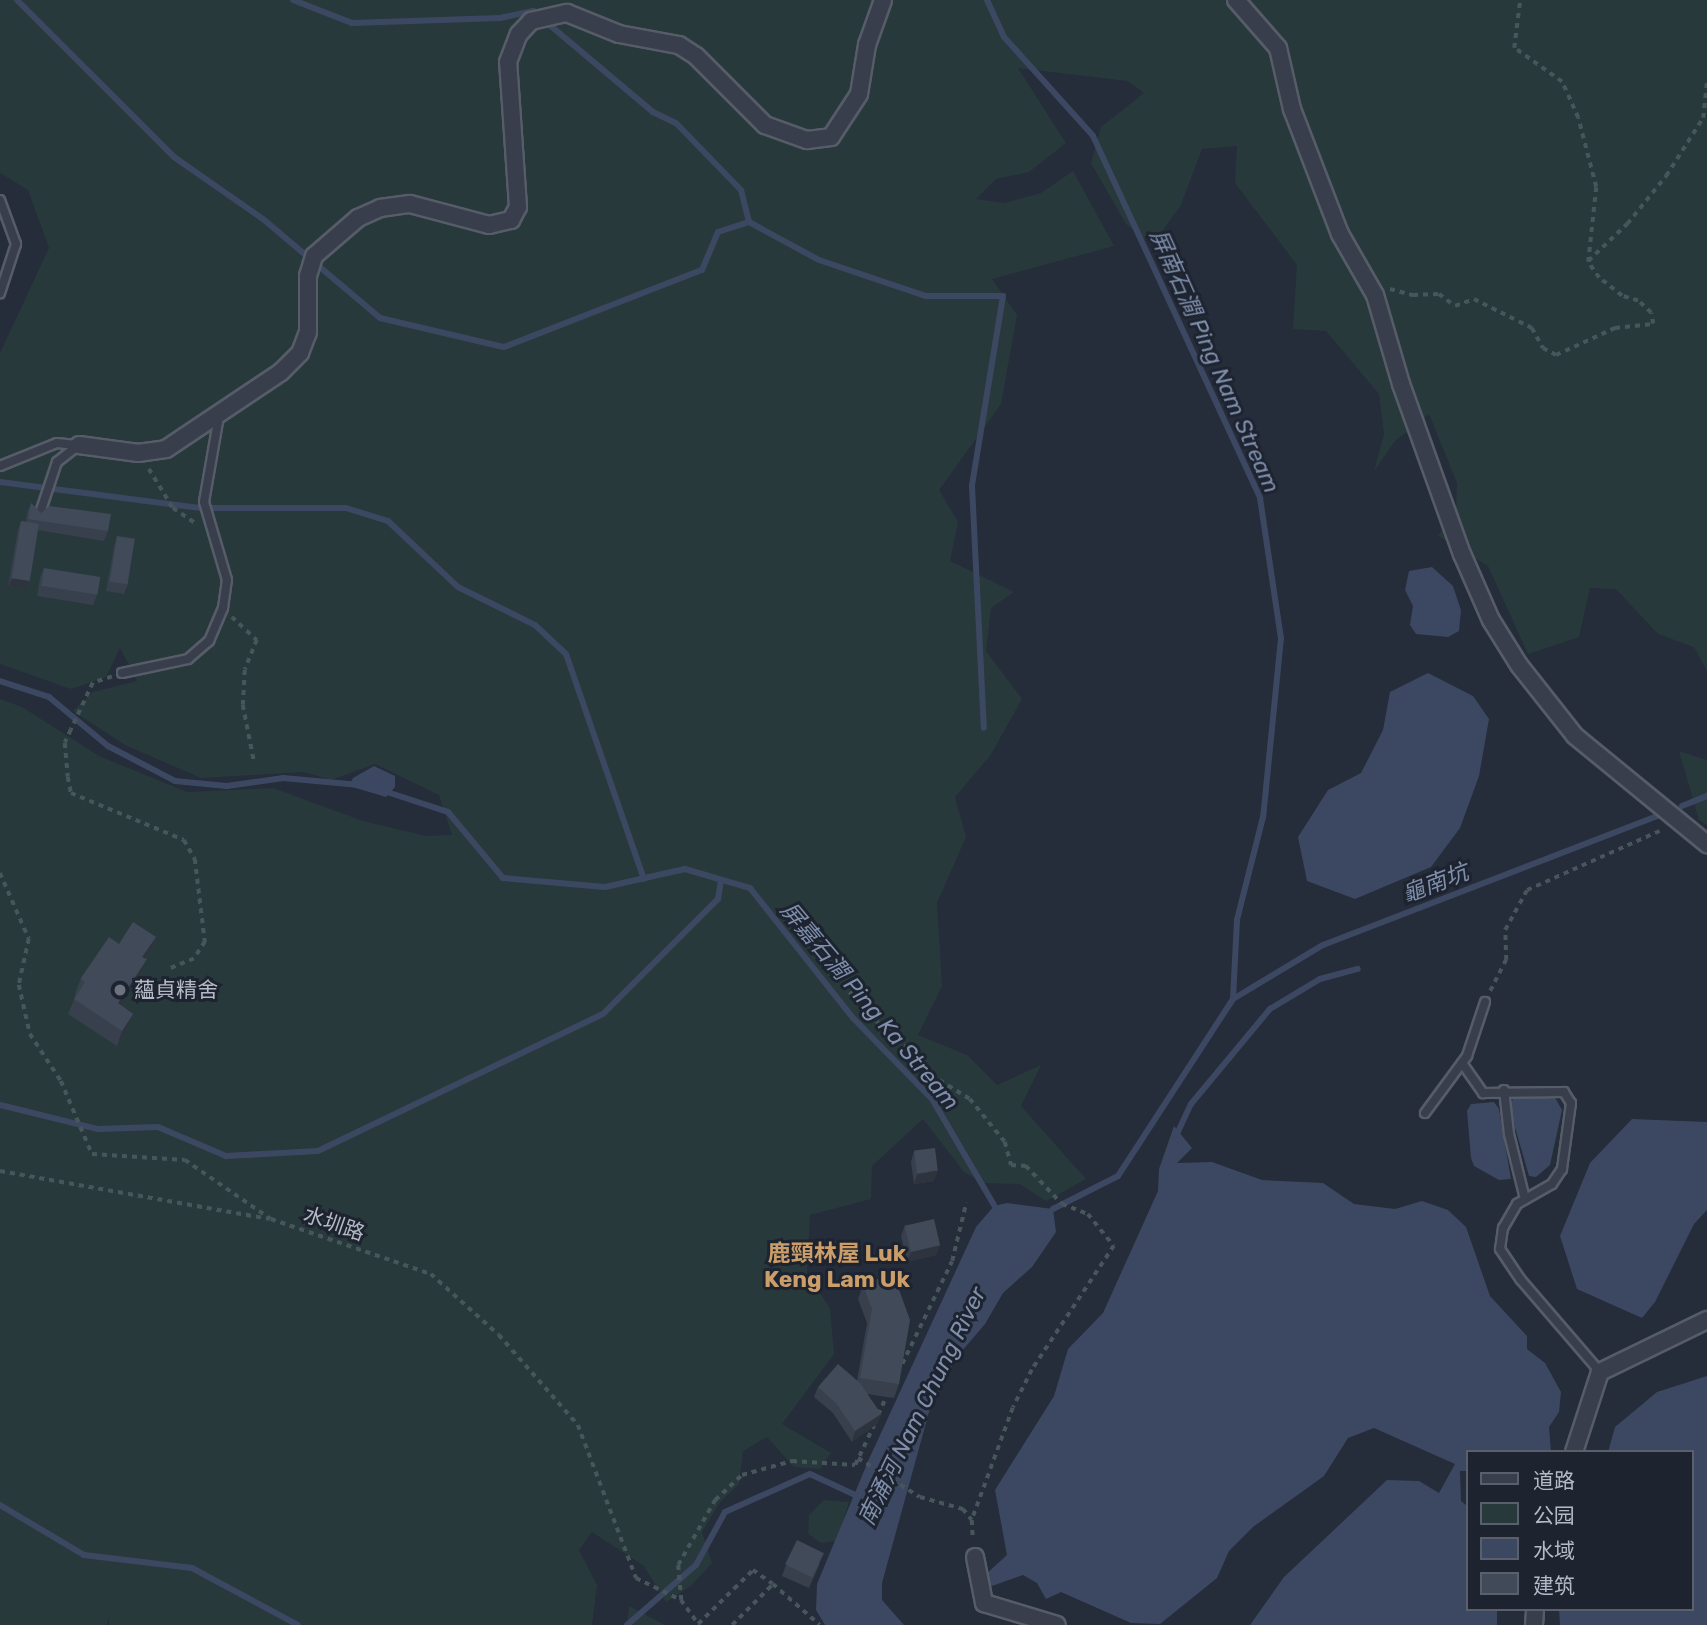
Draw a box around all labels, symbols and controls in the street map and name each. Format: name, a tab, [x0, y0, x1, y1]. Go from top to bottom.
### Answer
water label: 屏南石澗 Ping Nam Stream	[1144, 225, 1286, 497]
water label: 龜南坑	[1398, 858, 1472, 908]
water label: 屏嘉石澗 Ping Ka Stream	[775, 896, 965, 1116]
place label: 蘊貞精舍	[134, 977, 218, 1003]
marker: 蘊貞精舍	[112, 982, 128, 998]
street label: 水圳路	[300, 1202, 368, 1246]
district label: 鹿頸林屋 Luk Keng Lam Uk	[764, 1239, 910, 1293]
water label: 南涌河 Nam Chung River	[852, 1282, 992, 1530]
legend	[1466, 1450, 1693, 1611]
text: 道路	[1533, 1468, 1575, 1493]
text: 公园	[1533, 1503, 1575, 1528]
text: 水域	[1533, 1538, 1575, 1563]
text: 建筑	[1533, 1573, 1575, 1598]

